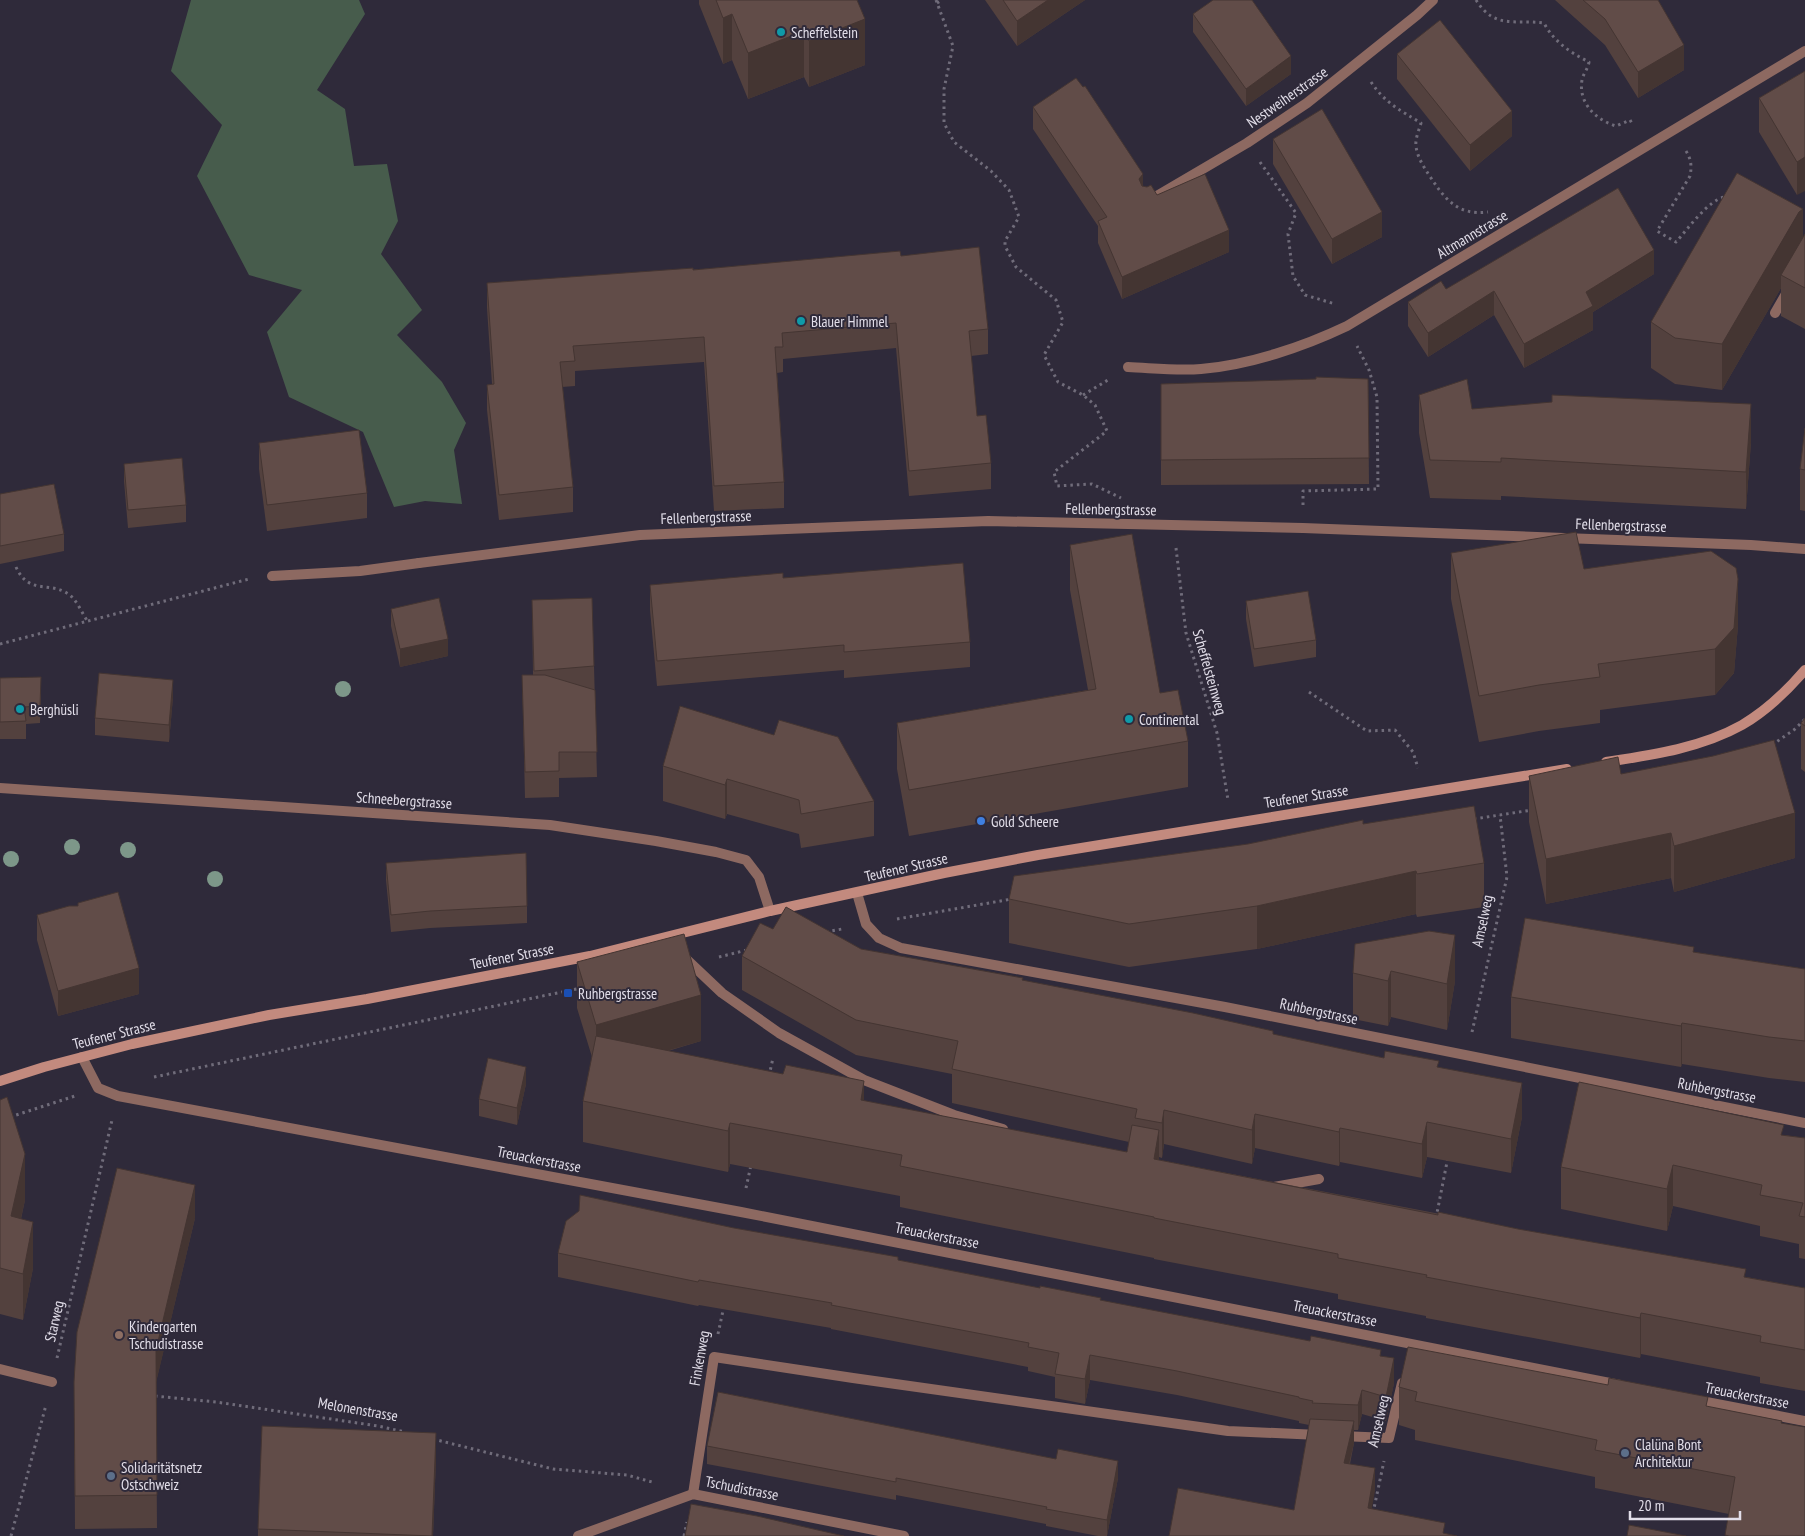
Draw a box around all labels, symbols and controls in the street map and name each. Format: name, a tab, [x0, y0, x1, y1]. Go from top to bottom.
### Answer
place label: Scheffelstein	[791, 23, 858, 42]
marker: Scheffelstein	[775, 26, 787, 38]
street label: Nestweiherstrasse	[1243, 62, 1331, 132]
street label: Altmannstrasse	[1433, 205, 1511, 263]
place label: Blauer Himmel	[811, 312, 889, 331]
marker: Blauer Himmel	[795, 315, 807, 327]
street label: Fellenbergstrasse	[1065, 499, 1157, 519]
street label: Fellenbergstrasse	[660, 506, 752, 528]
street label: Fellenbergstrasse	[1575, 514, 1667, 536]
street label: Scheffelsteinweg	[1189, 627, 1231, 717]
place label: Berghüsli	[30, 700, 79, 719]
marker: Berghüsli	[14, 703, 26, 715]
place label: Continental	[1139, 710, 1199, 729]
marker: Continental	[1123, 713, 1135, 725]
street label: Teufener Strasse	[1263, 780, 1349, 812]
street label: Schneebergstrasse	[355, 787, 453, 813]
place label: Gold Scheere	[991, 812, 1059, 831]
marker: Gold Scheere	[975, 815, 987, 827]
street label: Teufener Strasse	[863, 848, 949, 886]
street label: Amselweg	[1467, 893, 1497, 949]
street label: Teufener Strasse	[469, 939, 555, 973]
place label: Ruhbergstrasse	[578, 984, 657, 1003]
marker: Ruhbergstrasse	[562, 987, 574, 999]
street label: Ruhbergstrasse	[1278, 993, 1360, 1029]
street label: Teufener Strasse	[71, 1015, 157, 1053]
street label: Ruhbergstrasse	[1676, 1073, 1758, 1107]
street label: Treuackerstrasse	[495, 1142, 583, 1176]
street label: Treuackerstrasse	[893, 1218, 981, 1252]
street label: Treuackerstrasse	[1291, 1296, 1379, 1330]
street label: Starweg	[40, 1298, 68, 1344]
place label: Kindergarten Tschudistrasse	[129, 1317, 203, 1353]
marker: Kindergarten Tschudistrasse	[113, 1329, 125, 1341]
street label: Finkenweg	[685, 1329, 713, 1387]
street label: Treuackerstrasse	[1703, 1378, 1791, 1412]
street label: Melonenstrasse	[317, 1393, 399, 1425]
street label: Amselweg	[1363, 1393, 1393, 1449]
place label: Clalüna Bont Architektur	[1635, 1435, 1701, 1471]
marker: Clalüna Bont Architektur	[1619, 1447, 1631, 1459]
place label: Solidaritätsnetz Ostschweiz	[121, 1458, 202, 1494]
marker: Solidaritätsnetz Ostschweiz	[105, 1470, 117, 1482]
street label: Tschudistrasse	[704, 1472, 780, 1504]
scale bar	[1630, 1488, 1740, 1520]
text: 20 m	[1638, 1496, 1664, 1515]

